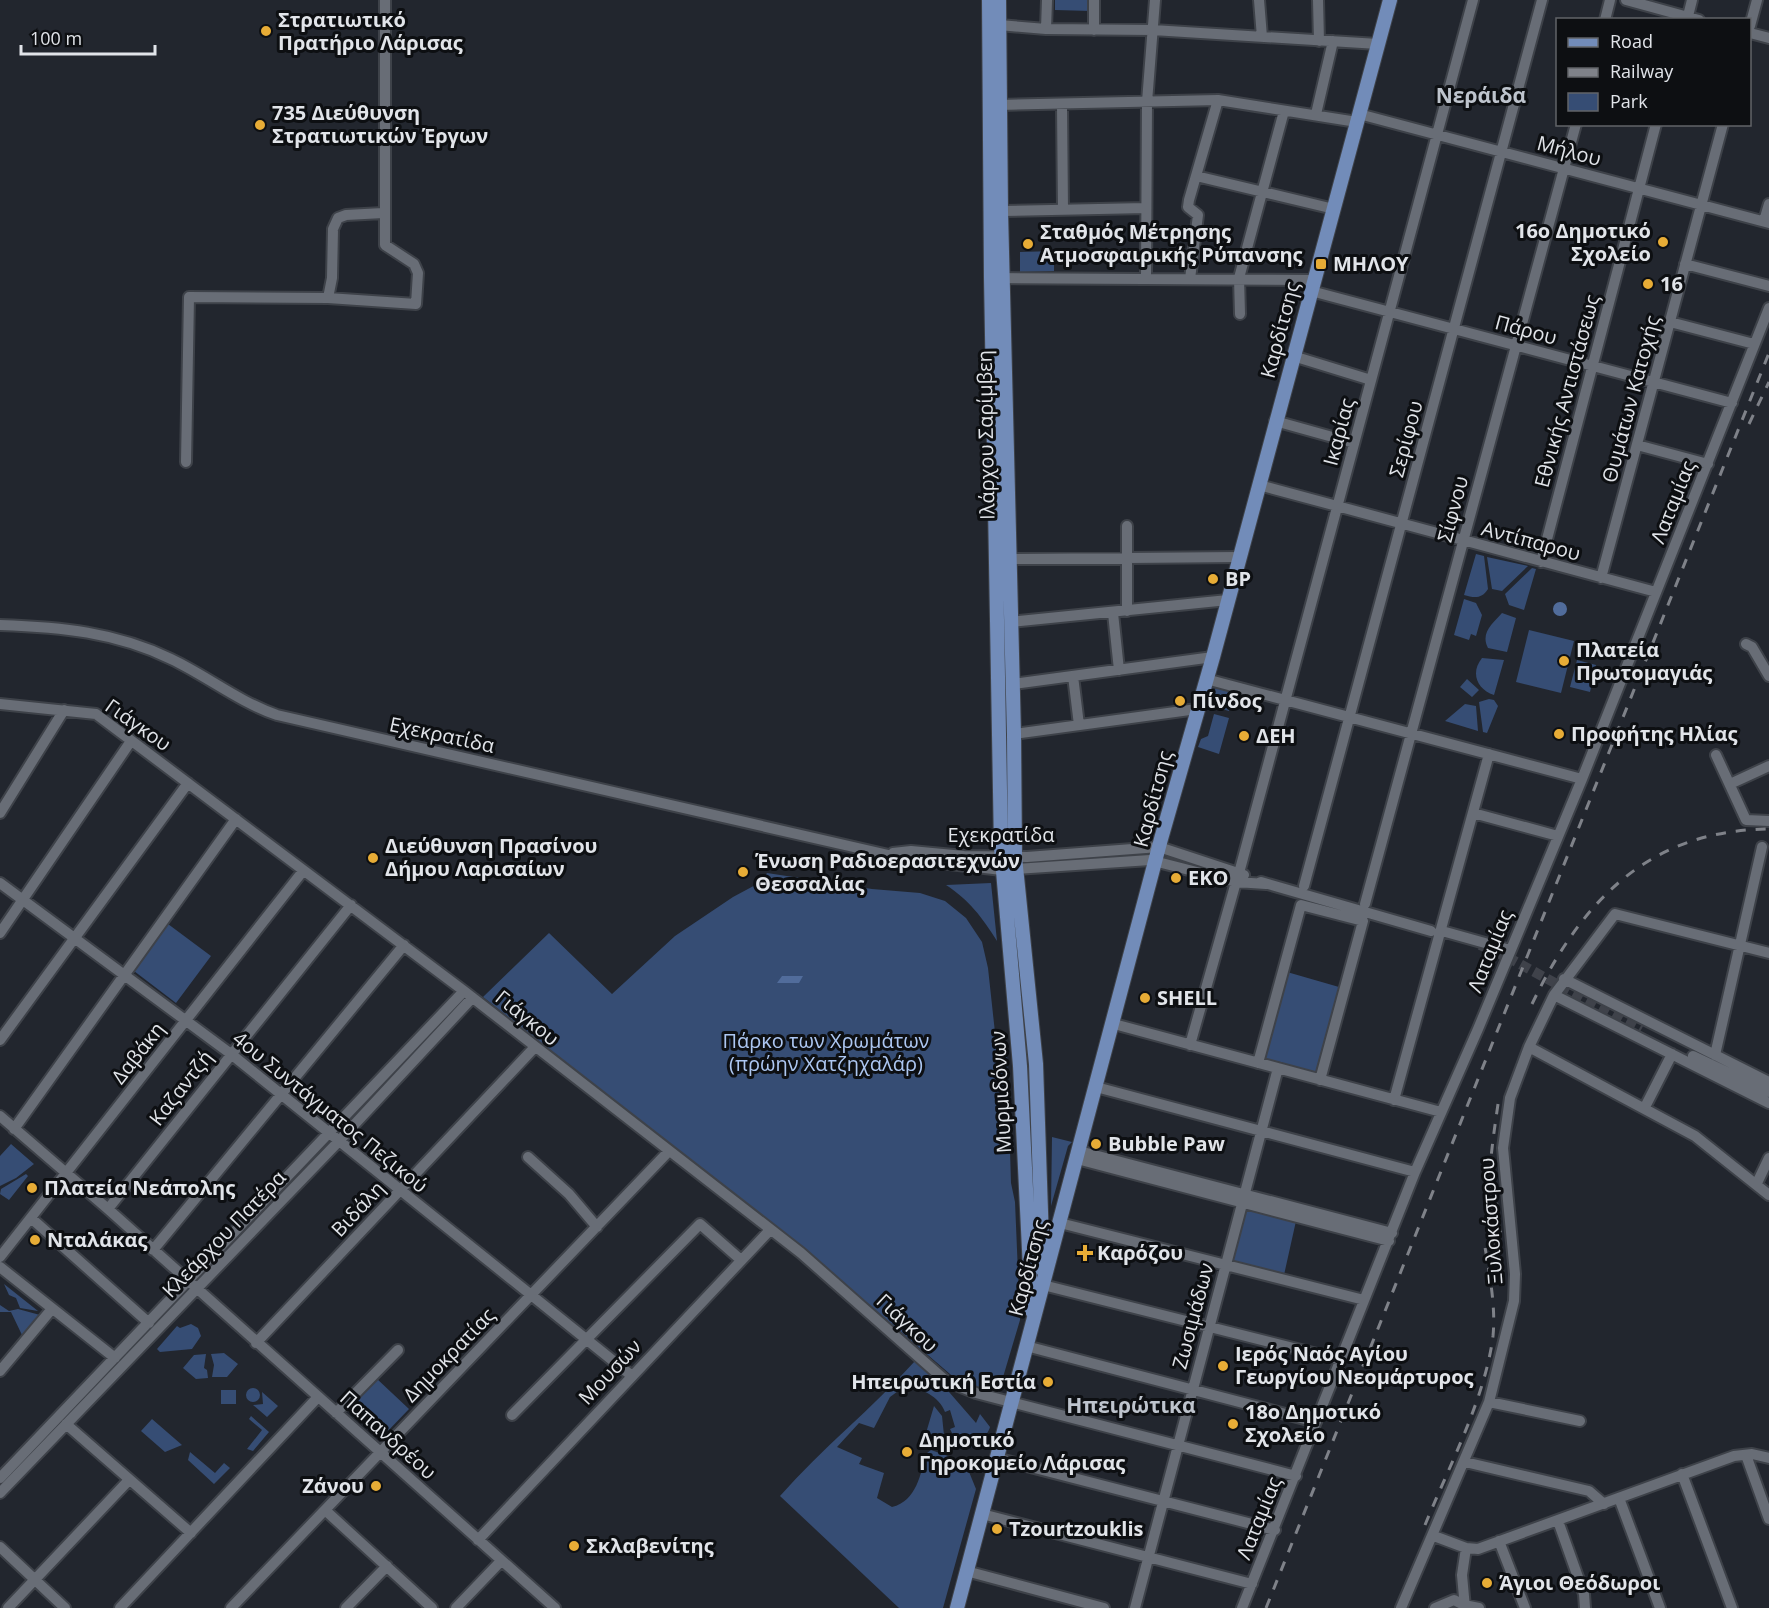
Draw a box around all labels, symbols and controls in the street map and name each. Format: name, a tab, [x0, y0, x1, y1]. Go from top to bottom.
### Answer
place label: Στρατιωτικό Πρατήριο Λάρισας	[278, 6, 463, 56]
scale bar	[21, 18, 154, 56]
legend	[1556, 18, 1751, 126]
marker: Στρατιωτικό Πρατήριο Λάρισας	[259, 24, 273, 38]
text: 100 m	[30, 26, 82, 50]
text: Road	[1610, 29, 1653, 53]
text: Railway	[1610, 59, 1674, 83]
district label: Νεράιδα	[1436, 81, 1527, 109]
text: Park	[1610, 89, 1648, 113]
place label: 735 Διεύθυνση Στρατιωτικών Έργων	[272, 99, 488, 149]
marker: 735 Διεύθυνση Στρατιωτικών Έργων	[253, 118, 267, 132]
street label: Μήλου	[1534, 129, 1604, 172]
place label: 16o Δημοτικό Σχολείο	[1515, 217, 1651, 267]
place label: Σταθμός Μέτρησης Ατμοσφαιρικής Ρύπανσης	[1040, 218, 1303, 268]
marker: 16o Δημοτικό Σχολείο	[1656, 235, 1670, 249]
marker: Σταθμός Μέτρησης Ατμοσφαιρικής Ρύπανσης	[1021, 237, 1035, 251]
place label: ΜΗΛΟΥ	[1333, 250, 1409, 277]
marker: ΜΗΛΟΥ	[1314, 257, 1328, 271]
place label: 16	[1660, 270, 1683, 297]
marker: 16	[1641, 277, 1655, 291]
street label: Καρδίτσης	[1254, 278, 1305, 381]
street label: Εθνικής Αντιστάσεως	[1528, 291, 1605, 490]
street label: Πάρου	[1492, 308, 1560, 351]
street label: Θυμάτων Κατοχής	[1595, 312, 1666, 485]
street label: Ιλάρχου Σαρίμβεη	[971, 350, 1000, 520]
street label: Ικαρίας	[1317, 395, 1361, 469]
street label: Σερίφου	[1382, 398, 1429, 480]
street label: Λαταμίας	[1644, 456, 1701, 547]
street label: Σίφνου	[1431, 473, 1474, 545]
street label: Αντίπαρου	[1479, 514, 1584, 567]
place label: BP	[1225, 565, 1251, 592]
marker: BP	[1206, 572, 1220, 586]
place label: Πλατεία Πρωτομαγιάς	[1576, 636, 1712, 686]
marker: Πλατεία Πρωτομαγιάς	[1557, 654, 1571, 668]
place label: Πίνδος	[1192, 687, 1262, 714]
street label: Γιάγκου	[100, 692, 176, 757]
marker: Πίνδος	[1173, 694, 1187, 708]
street label: Εχεκρατίδα	[387, 710, 497, 759]
place label: Προφήτης Ηλίας	[1571, 720, 1737, 747]
place label: ΔΕΗ	[1256, 722, 1296, 749]
marker: Προφήτης Ηλίας	[1552, 727, 1566, 741]
marker: ΔΕΗ	[1237, 729, 1251, 743]
street label: Καρδίτσης	[1127, 747, 1178, 850]
street label: Εχεκρατίδα	[948, 821, 1054, 848]
place label: Διεύθυνση Πρασίνου Δήμου Λαρισαίων	[385, 832, 597, 882]
place label: Ένωση Ραδιοερασιτεχνών Θεσσαλίας	[755, 847, 1020, 897]
marker: Διεύθυνση Πρασίνου Δήμου Λαρισαίων	[366, 851, 380, 865]
place label: EKO	[1188, 864, 1228, 891]
marker: Ένωση Ραδιοερασιτεχνών Θεσσαλίας	[736, 865, 750, 879]
marker: EKO	[1169, 871, 1183, 885]
street label: Λαταμίας	[1461, 905, 1518, 996]
street label: Γιάγκου	[490, 984, 565, 1052]
place label: SHELL	[1157, 984, 1217, 1011]
marker: SHELL	[1138, 991, 1152, 1005]
street label: Δαβάκη	[105, 1016, 170, 1089]
street label: 4ου Συντάγματος Πεζικού	[227, 1025, 433, 1199]
park label: Πάρκο των Χρωμάτων (πρώην Χατζηχαλάρ)	[723, 1027, 930, 1077]
street label: Μυρμιδόνων	[984, 1030, 1017, 1154]
street label: Καζαντζή	[143, 1045, 218, 1131]
place label: Bubble Paw	[1108, 1130, 1225, 1157]
marker: Bubble Paw	[1089, 1137, 1103, 1151]
street label: Ξυλοκάστρου	[1473, 1157, 1508, 1285]
street label: Κλεάρχου Πατέρα	[156, 1164, 291, 1303]
place label: Πλατεία Νεάπολης	[44, 1174, 235, 1201]
street label: Βιδάλη	[325, 1175, 390, 1242]
marker: Πλατεία Νεάπολης	[25, 1181, 39, 1195]
street label: Καρδίτσης	[1002, 1216, 1053, 1319]
place label: Νταλάκας	[47, 1226, 148, 1253]
marker: Νταλάκας	[28, 1233, 42, 1247]
place label: Καρόζου	[1097, 1239, 1183, 1266]
marker: Καρόζου	[1078, 1246, 1092, 1260]
street label: Ζωσιμάδων	[1165, 1260, 1220, 1372]
street label: Γιάγκου	[871, 1287, 944, 1358]
street label: Δημοκρατίας	[397, 1301, 501, 1408]
street label: Μουσών	[572, 1333, 647, 1410]
place label: Ιερός Ναός Αγίου Γεωργίου Νεομάρτυρος	[1235, 1340, 1474, 1390]
marker: Ιερός Ναός Αγίου Γεωργίου Νεομάρτυρος	[1216, 1359, 1230, 1373]
place label: Ηπειρωτική Εστία	[851, 1368, 1036, 1395]
marker: Ηπειρωτική Εστία	[1041, 1375, 1055, 1389]
street label: Παπανδρέου	[334, 1384, 442, 1485]
district label: Ηπειρώτικα	[1066, 1391, 1196, 1419]
place label: 18ο Δημοτικό Σχολείο	[1245, 1398, 1381, 1448]
marker: 18ο Δημοτικό Σχολείο	[1226, 1417, 1240, 1431]
place label: Δημοτικό Γηροκομείο Λάρισας	[919, 1426, 1125, 1476]
marker: Δημοτικό Γηροκομείο Λάρισας	[900, 1445, 914, 1459]
place label: Ζάνου	[302, 1472, 364, 1499]
street label: Λαταμίας	[1230, 1472, 1287, 1563]
marker: Ζάνου	[369, 1479, 383, 1493]
place label: Tzourtzouklis	[1009, 1515, 1144, 1542]
marker: Tzourtzouklis	[990, 1522, 1004, 1536]
place label: Σκλαβενίτης	[586, 1532, 714, 1559]
marker: Σκλαβενίτης	[567, 1539, 581, 1553]
place label: Άγιοι Θεόδωροι	[1499, 1569, 1660, 1596]
marker: Άγιοι Θεόδωροι	[1480, 1576, 1494, 1590]

